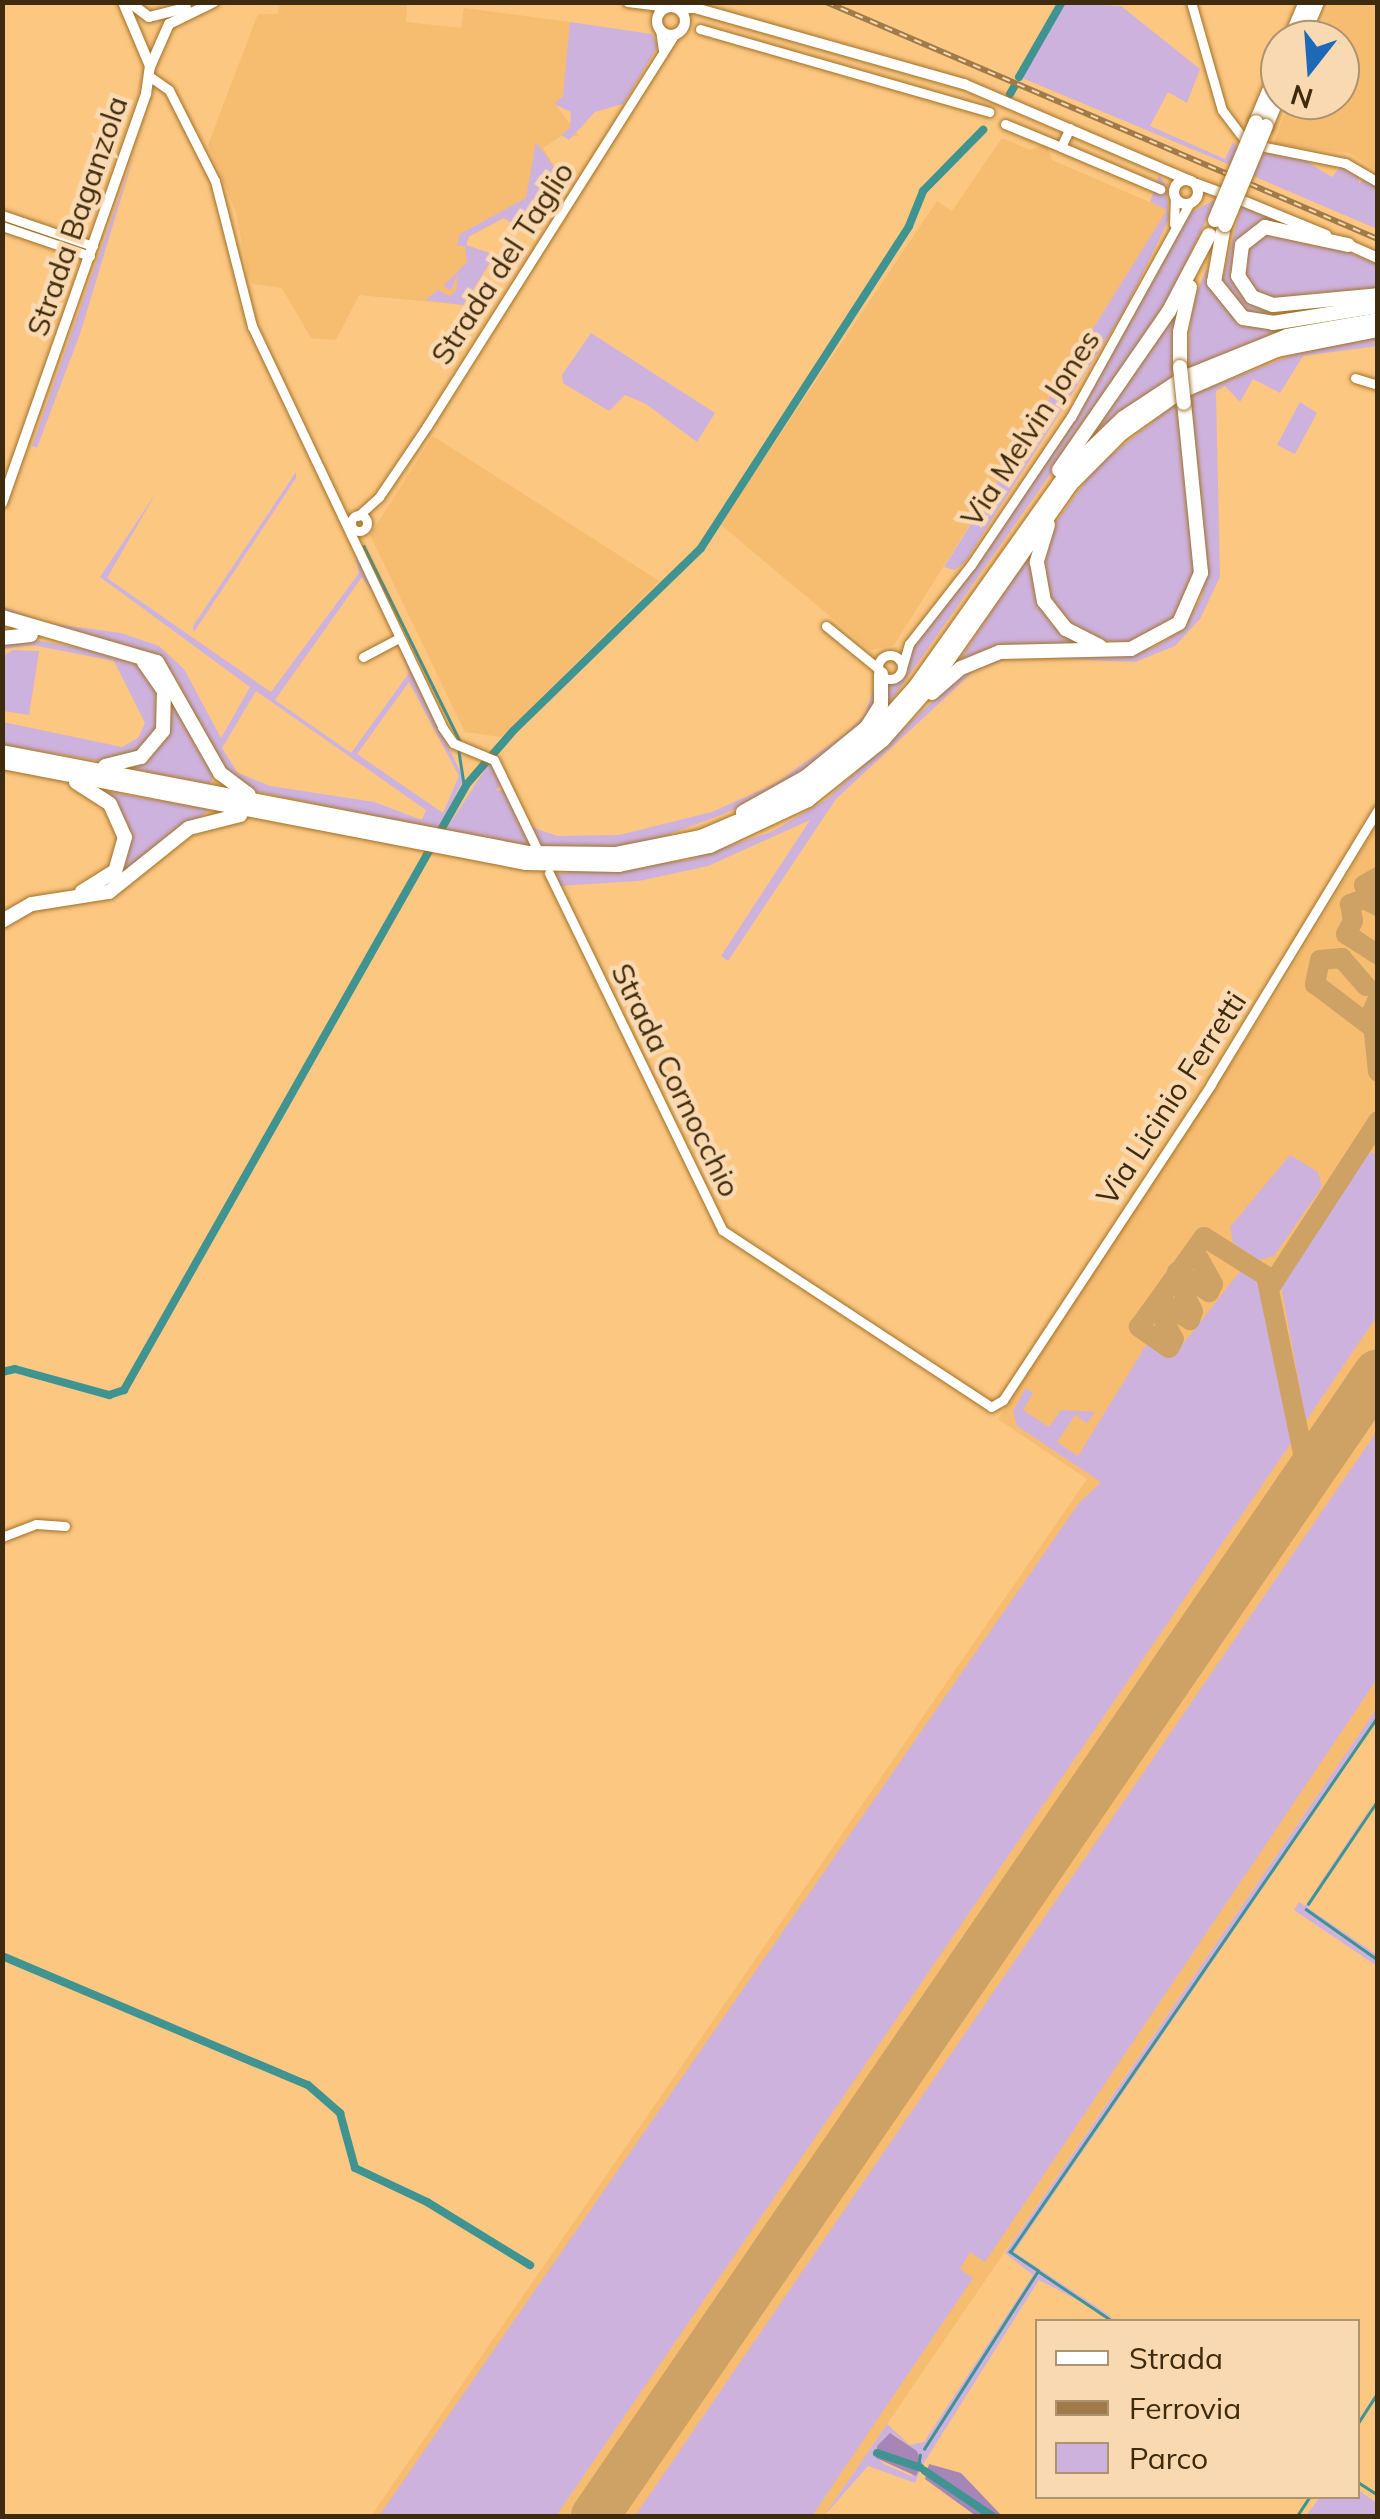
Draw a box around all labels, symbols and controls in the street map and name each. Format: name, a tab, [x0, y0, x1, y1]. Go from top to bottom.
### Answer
north arrow	[1260, 20, 1360, 120]
text: N	[1286, 77, 1317, 117]
street label: Strada Baganzola	[19, 91, 135, 341]
street label: Strada del Taglio	[423, 155, 581, 371]
street label: Via Melvin Jones	[953, 323, 1107, 533]
street label: Strada Cornocchio	[604, 957, 748, 1203]
street label: Via Licinio Ferretti	[1089, 984, 1253, 1212]
legend	[1035, 2319, 1360, 2499]
text: Strada	[1129, 2339, 1223, 2377]
text: Ferrovia	[1129, 2389, 1241, 2427]
text: Parco	[1129, 2439, 1208, 2477]

